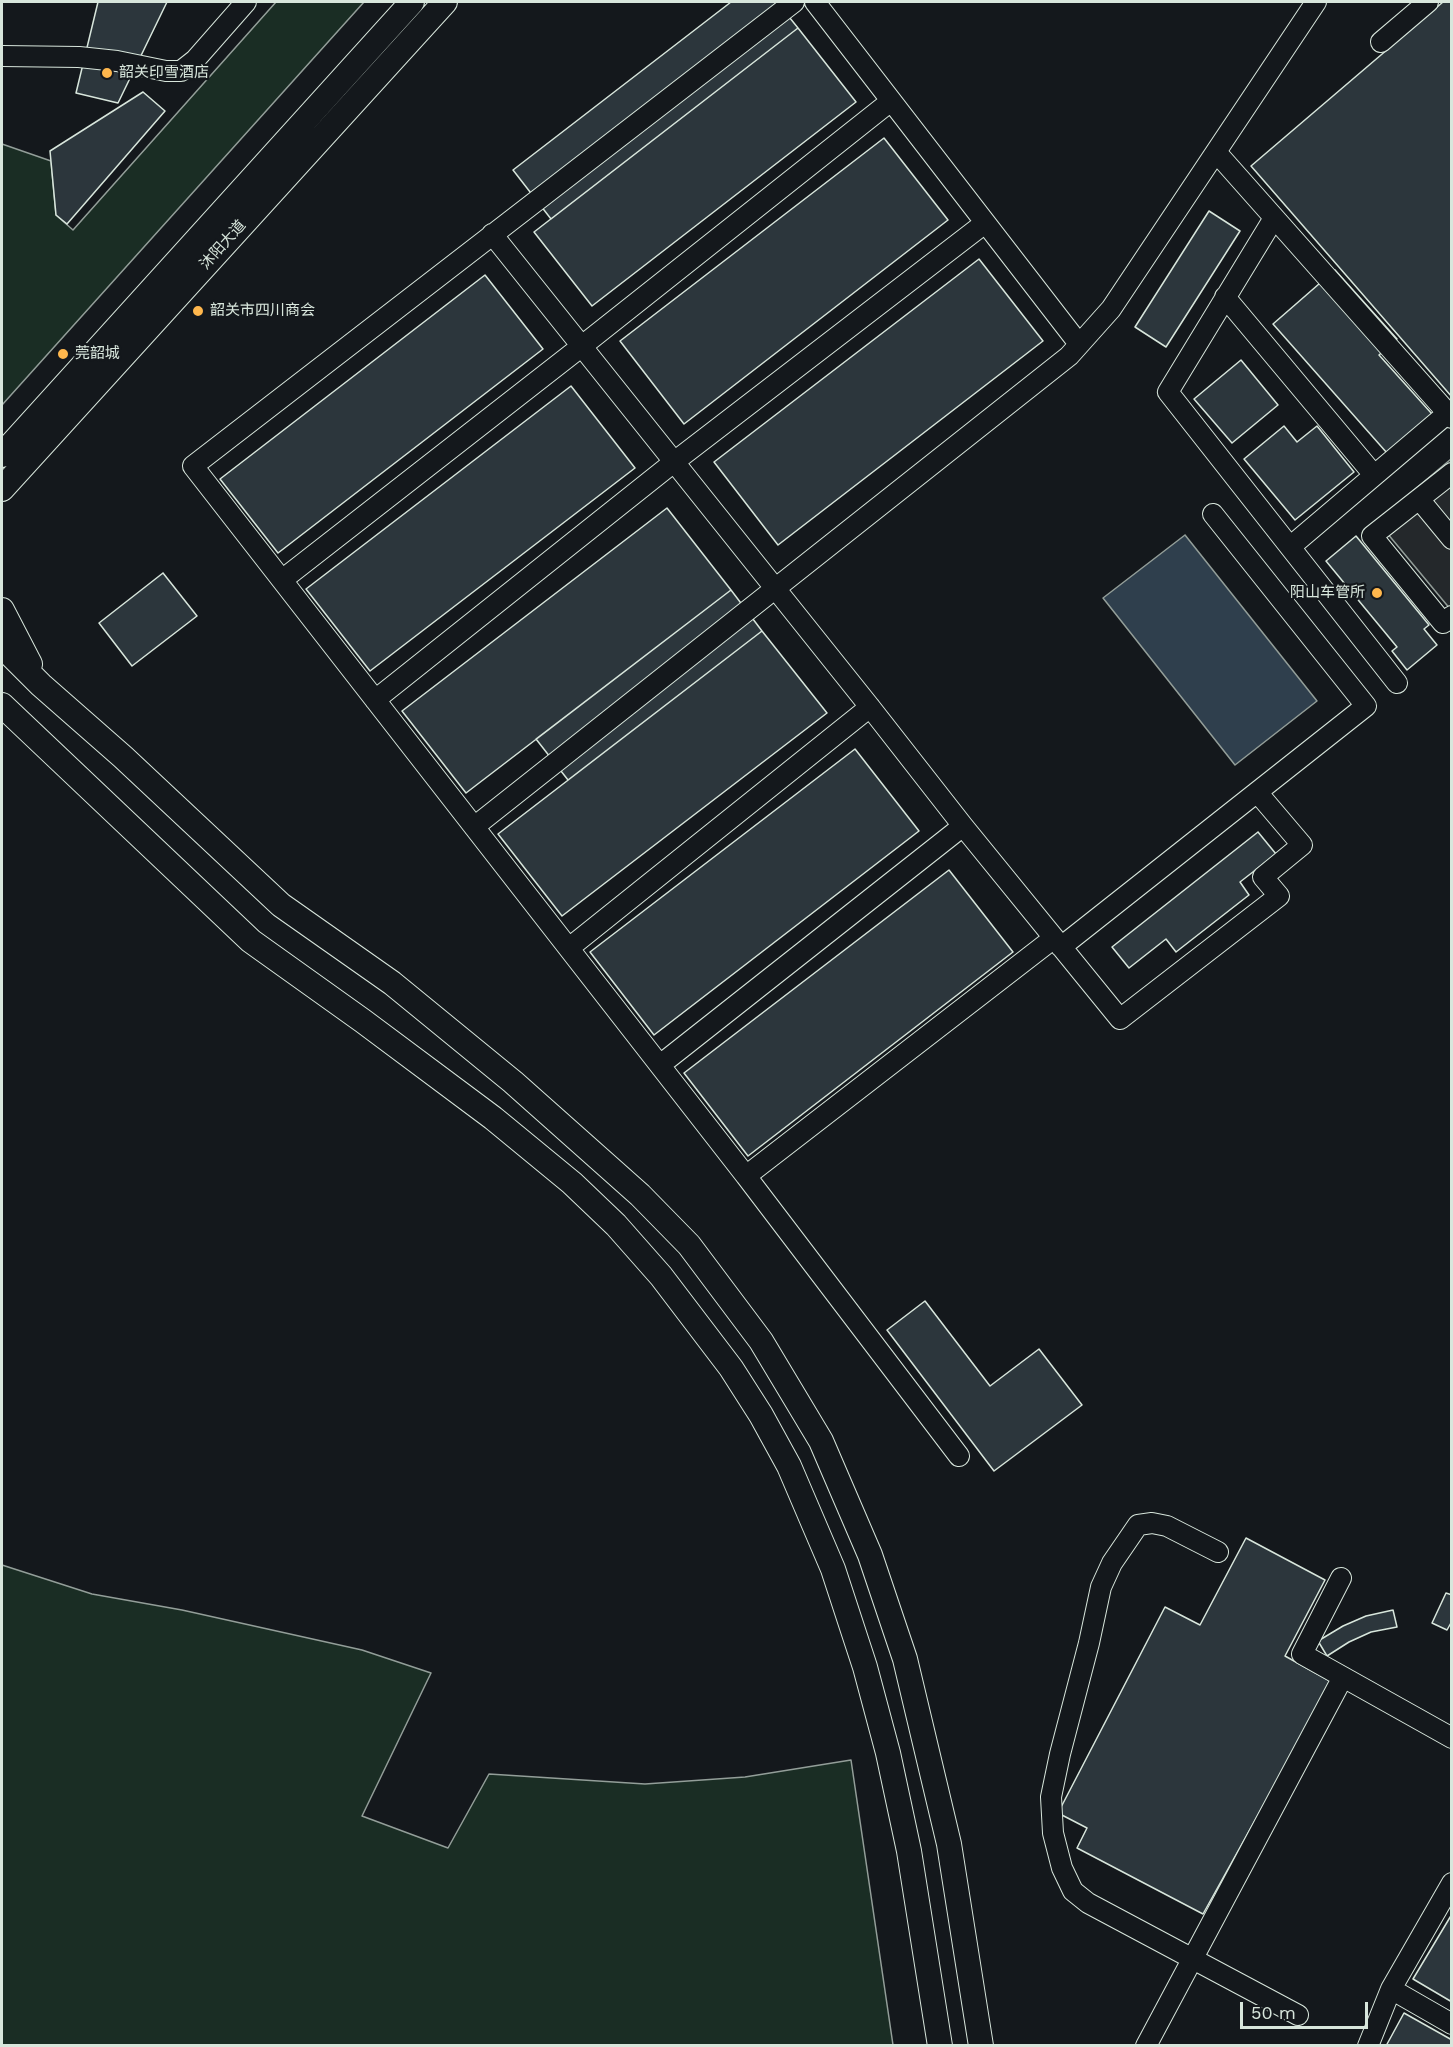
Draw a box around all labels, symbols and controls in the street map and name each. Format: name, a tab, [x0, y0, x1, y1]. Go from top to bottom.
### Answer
place label: 韶关印雪酒店	[119, 64, 209, 82]
marker: 韶关印雪酒店	[100, 66, 114, 80]
street label: 沐阳大道	[196, 217, 250, 273]
place label: 韶关市四川商会	[210, 302, 315, 320]
marker: 韶关市四川商会	[191, 304, 205, 318]
place label: 莞韶城	[75, 345, 120, 363]
marker: 莞韶城	[56, 347, 70, 361]
place label: 阳山车管所	[1290, 584, 1365, 602]
marker: 阳山车管所	[1370, 586, 1384, 600]
scale bar	[1243, 1990, 1370, 2028]
text: 50 m	[1251, 2002, 1296, 2023]

